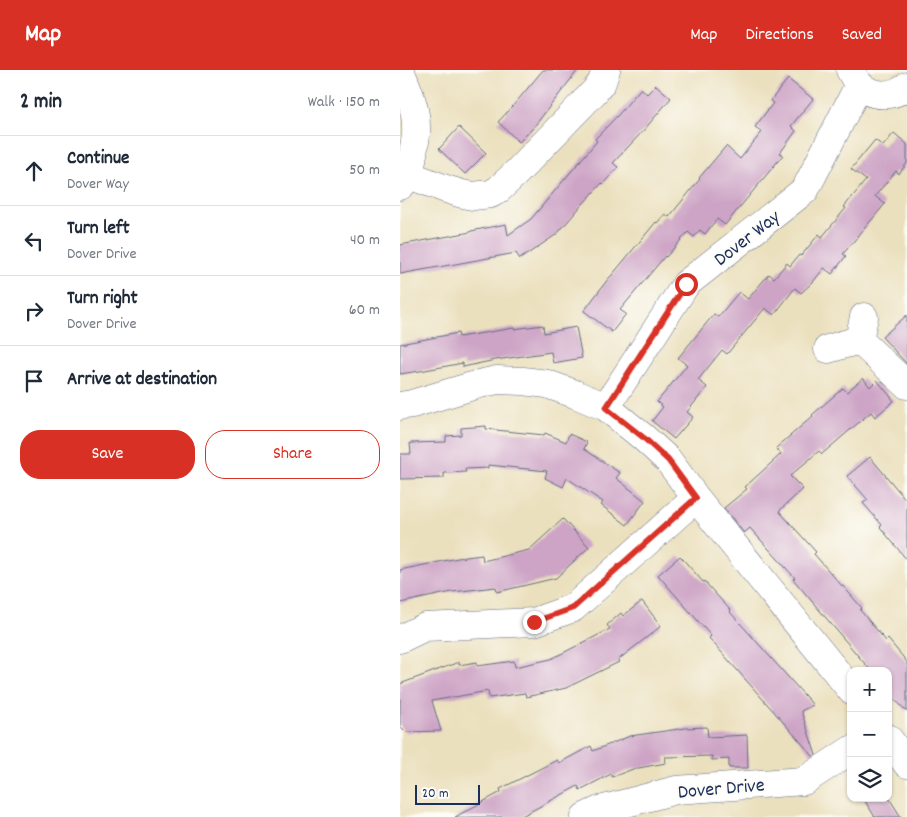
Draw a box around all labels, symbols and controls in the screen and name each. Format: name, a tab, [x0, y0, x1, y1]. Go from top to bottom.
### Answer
text: Map	[25, 18, 61, 52]
text: Map	[690, 23, 717, 48]
text: Directions	[745, 23, 814, 48]
text: Saved	[842, 23, 882, 48]
text: 2 min	[20, 88, 62, 118]
text: Walk · 150 m	[308, 91, 380, 114]
text: Continue	[67, 146, 129, 173]
icon: ahead	[20, 157, 48, 185]
text: 50 m	[349, 159, 380, 182]
text: Dover Way	[67, 173, 129, 196]
street label: Dover Way	[709, 204, 788, 274]
text: Turn left	[67, 216, 130, 243]
icon: left	[20, 227, 48, 255]
text: 40 m	[350, 229, 380, 252]
text: Dover Drive	[67, 243, 137, 266]
route start	[675, 273, 698, 296]
text: Turn right	[67, 286, 138, 313]
icon: right	[20, 297, 48, 325]
text: 60 m	[349, 299, 380, 322]
text: Dover Drive	[67, 313, 137, 336]
icon: arrive	[20, 367, 48, 395]
text: Arrive at destination	[67, 367, 217, 394]
button: Save	[20, 430, 195, 479]
button: Share	[205, 430, 380, 479]
route end	[523, 611, 546, 634]
map controls	[847, 667, 892, 802]
button: +	[847, 667, 892, 712]
button: −	[847, 712, 892, 757]
button: layers	[847, 757, 892, 802]
street label: Dover Drive	[677, 772, 766, 808]
scale bar	[415, 782, 480, 805]
text: 20 m	[422, 784, 449, 804]

